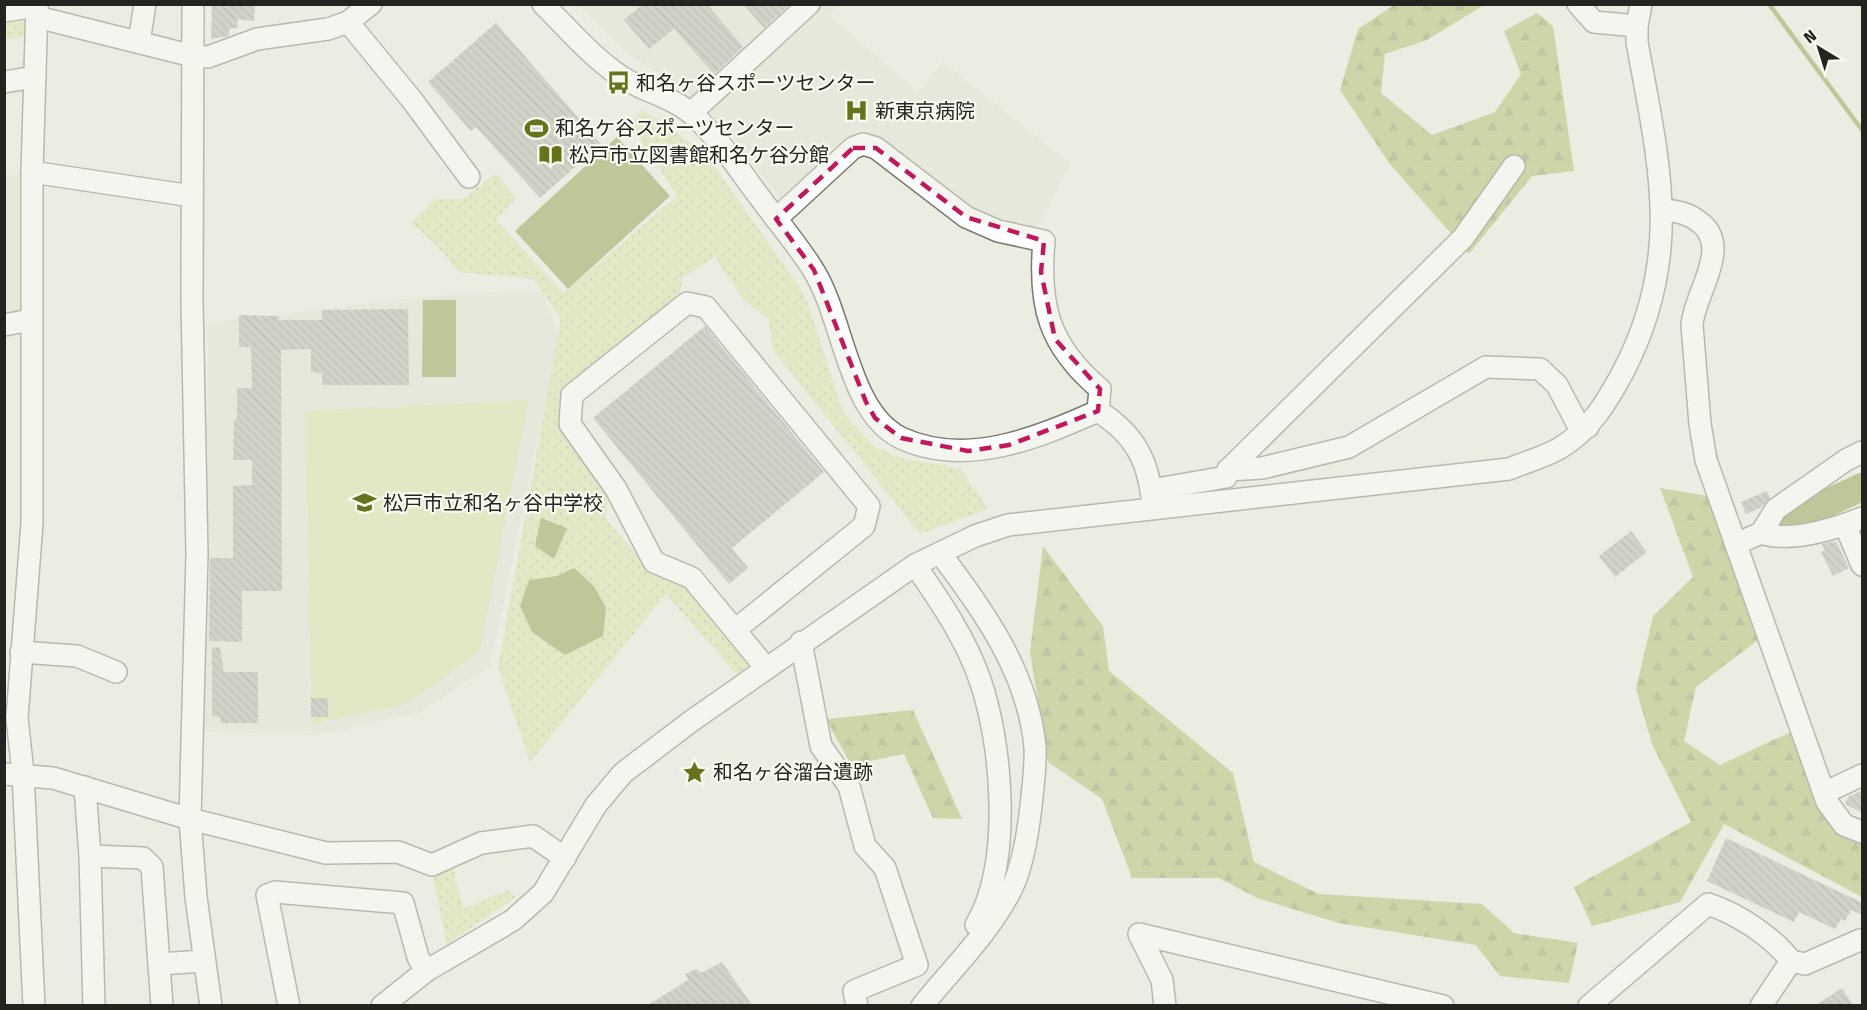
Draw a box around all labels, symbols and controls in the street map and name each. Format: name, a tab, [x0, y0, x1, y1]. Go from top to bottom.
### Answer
north arrow	[1789, 18, 1849, 78]
text: N	[1800, 26, 1820, 47]
bus stop icon: 和名ヶ谷スポーツセンター	[605, 70, 631, 96]
place label: 和名ヶ谷スポーツセンター	[636, 71, 876, 95]
hospital icon: 新東京病院	[844, 98, 870, 124]
place label: 新東京病院	[875, 99, 975, 123]
sports icon: 和名ケ谷スポーツセンター	[524, 115, 550, 141]
place label: 和名ケ谷スポーツセンター	[555, 116, 795, 140]
library icon: 松戸市立図書館和名ケ谷分館	[538, 142, 564, 168]
place label: 松戸市立図書館和名ケ谷分館	[569, 143, 829, 167]
school or university icon: 松戸市立和名ヶ谷中学校	[352, 490, 378, 516]
place label: 松戸市立和名ヶ谷中学校	[383, 491, 603, 515]
place icon: 和名ヶ谷溜台遺跡	[682, 759, 708, 785]
place label: 和名ヶ谷溜台遺跡	[713, 760, 873, 784]

